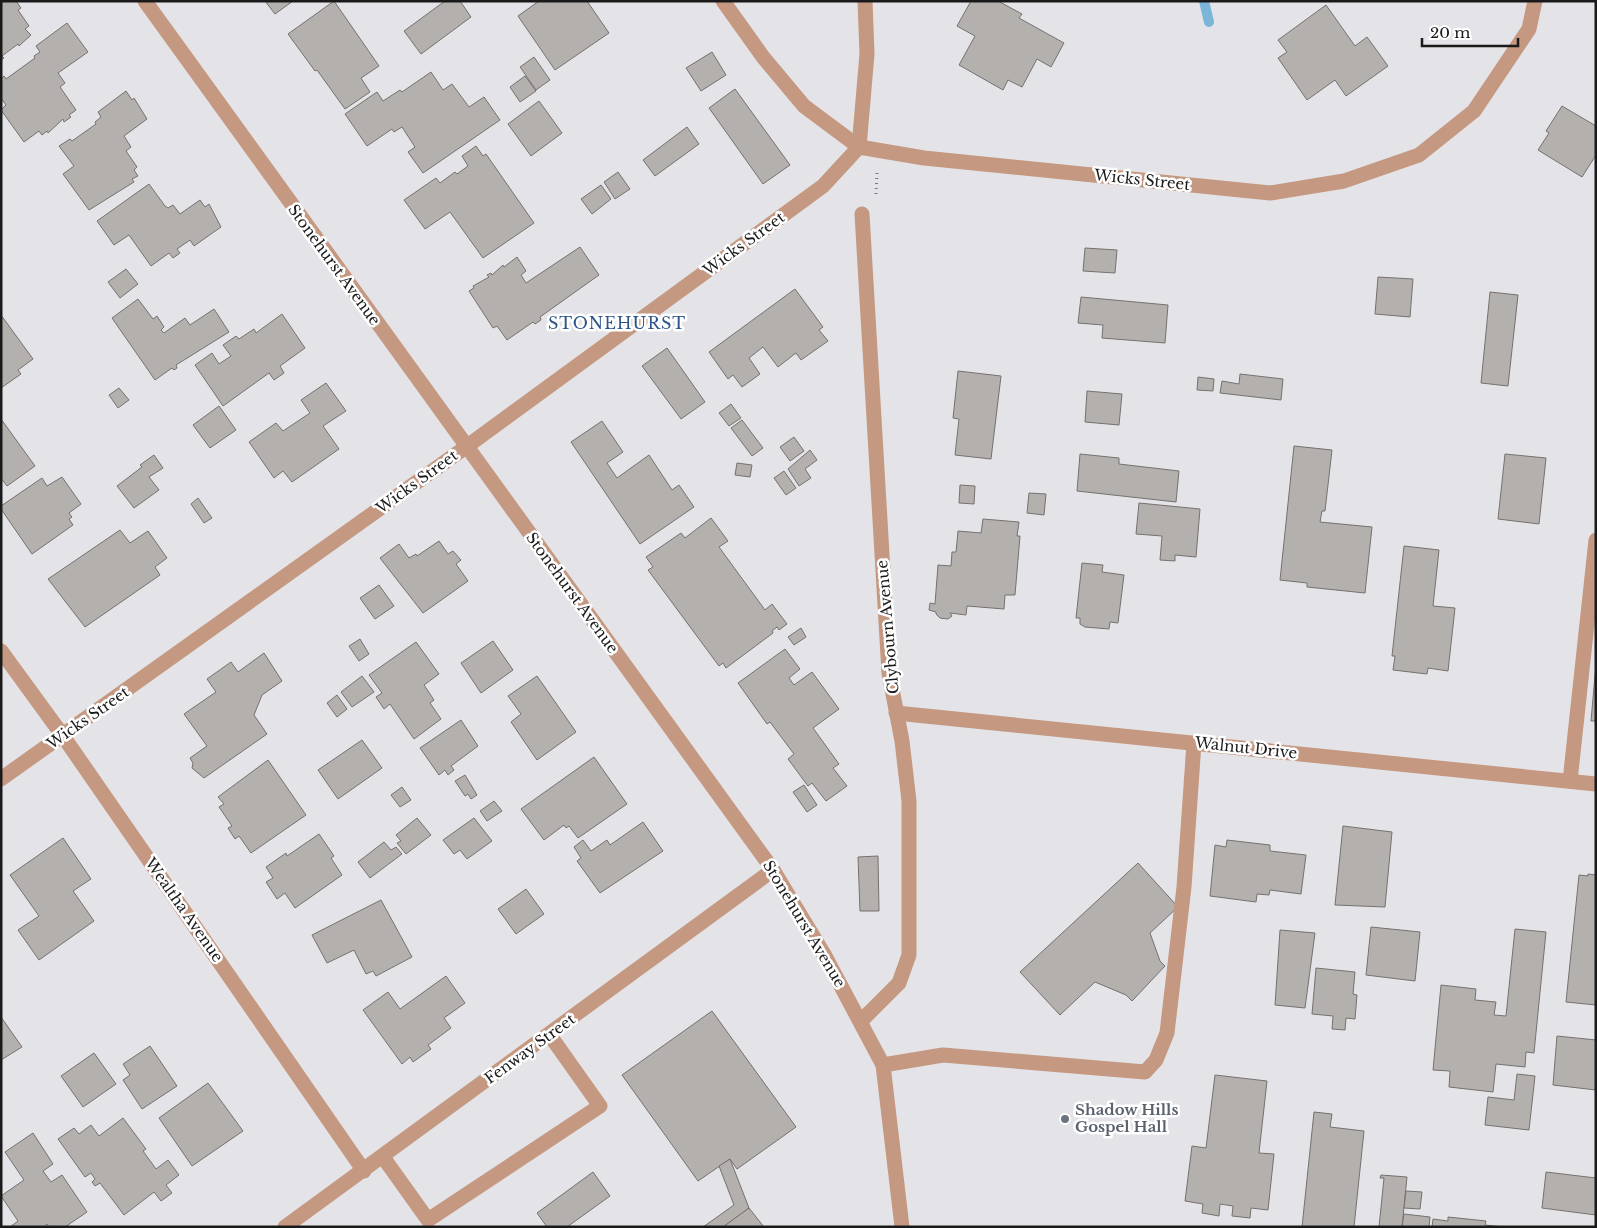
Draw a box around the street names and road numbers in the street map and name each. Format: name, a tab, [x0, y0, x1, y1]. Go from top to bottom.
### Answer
street label: Wicks Street	[1092, 165, 1191, 194]
street label: Stonehurst Avenue	[284, 201, 385, 329]
street label: Wicks Street	[698, 207, 788, 280]
street label: Wicks Street	[371, 445, 461, 518]
street label: Stonehurst Avenue	[522, 529, 623, 657]
street label: Clybourn Avenue	[872, 559, 903, 695]
street label: Wicks Street	[42, 682, 133, 754]
street label: Walnut Drive	[1193, 733, 1298, 762]
street label: Wealtha Avenue	[141, 853, 228, 966]
street label: Stonehurst Avenue	[759, 857, 850, 991]
street label: Fenway Street	[481, 1009, 579, 1088]

